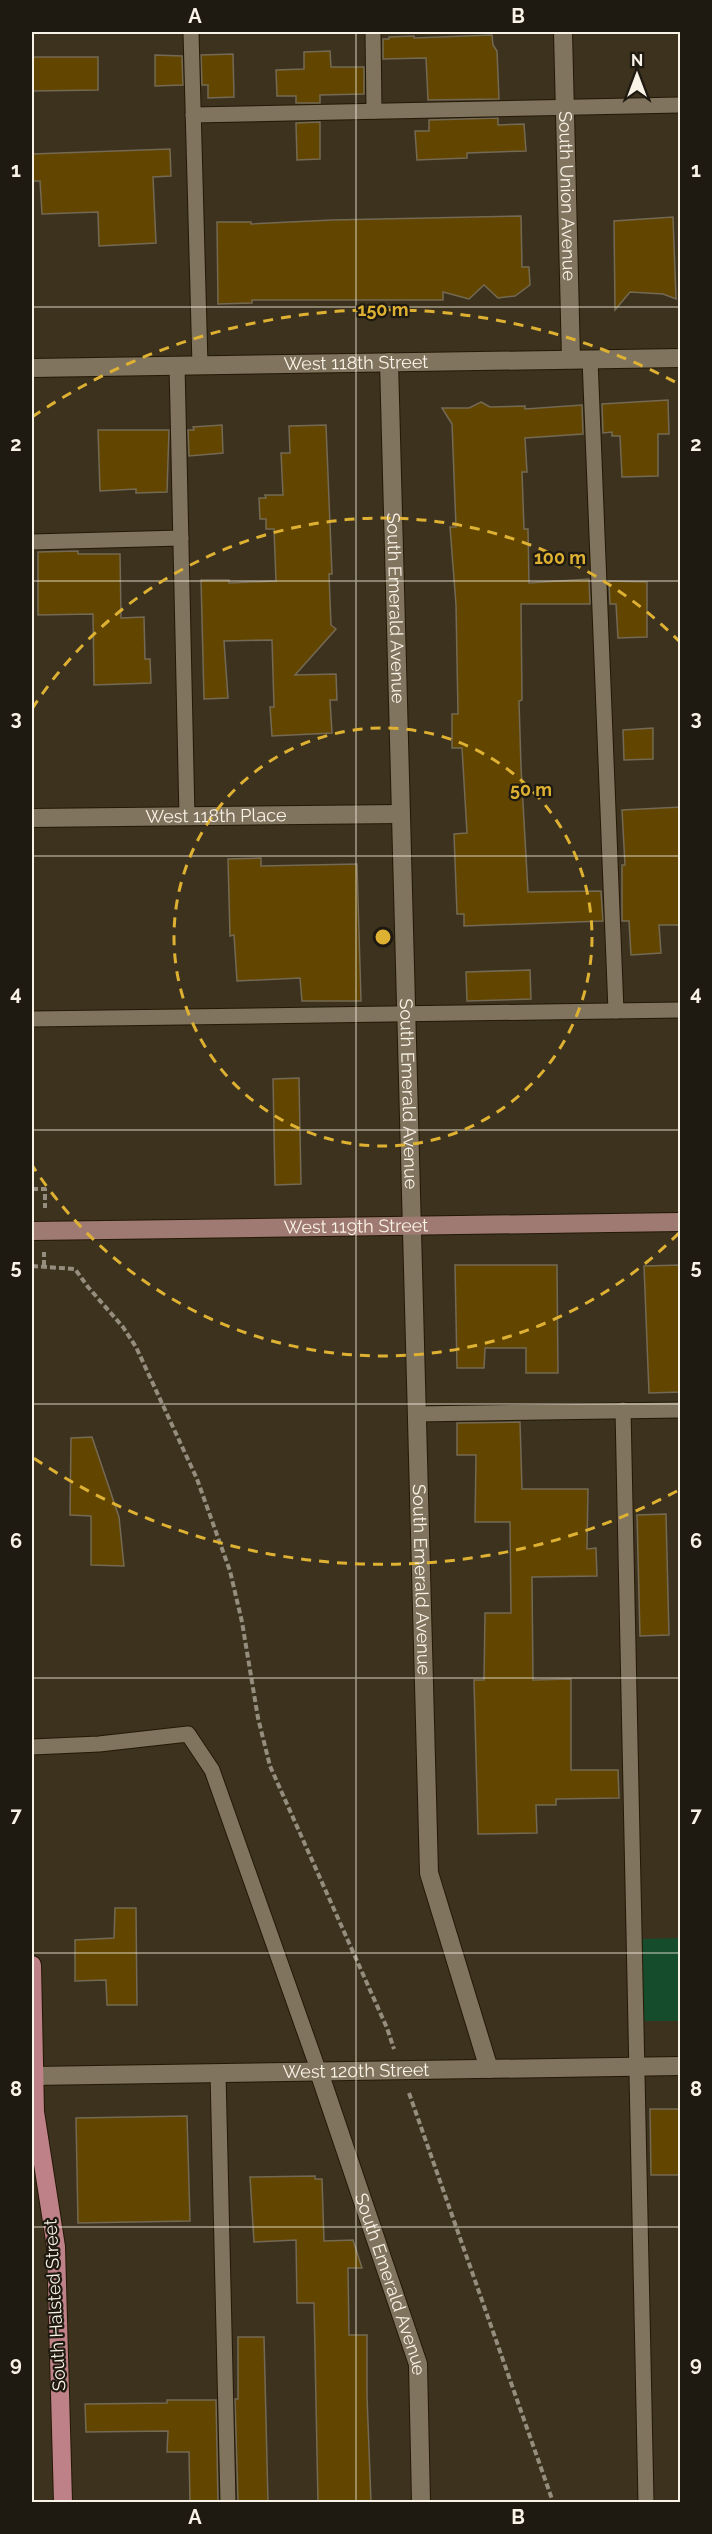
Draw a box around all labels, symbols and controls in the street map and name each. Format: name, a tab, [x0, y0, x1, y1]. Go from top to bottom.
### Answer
text: A	[188, 4, 202, 28]
text: B	[511, 4, 525, 28]
north arrow	[607, 45, 667, 105]
text: N	[631, 51, 643, 70]
street label: South Union Avenue	[555, 111, 580, 282]
text: 1	[11, 158, 21, 182]
text: 1	[691, 158, 701, 182]
text: 150 m	[358, 299, 409, 320]
street label: West 118th Street	[283, 351, 428, 374]
text: 2	[10, 432, 22, 456]
text: 2	[690, 432, 702, 456]
street label: South Emerald Avenue	[383, 512, 409, 704]
text: 100 m	[534, 547, 586, 568]
text: 3	[10, 706, 22, 730]
text: 3	[690, 706, 702, 730]
text: 50 m	[510, 779, 552, 800]
street label: West 118th Place	[145, 804, 287, 827]
centre of rings	[373, 927, 393, 947]
text: 4	[10, 981, 22, 1005]
text: 4	[690, 981, 702, 1005]
street label: South Emerald Avenue	[396, 998, 422, 1190]
street label: West 119th Street	[284, 1214, 428, 1238]
text: 5	[10, 1255, 22, 1279]
text: 5	[690, 1255, 702, 1279]
street label: South Emerald Avenue	[409, 1484, 435, 1676]
text: 6	[10, 1529, 22, 1553]
text: 6	[690, 1529, 702, 1553]
text: 7	[10, 1803, 22, 1827]
text: 7	[690, 1803, 702, 1827]
street label: West 120th Street	[282, 2059, 429, 2082]
text: 8	[10, 2077, 22, 2101]
text: 8	[690, 2077, 702, 2101]
street label: South Emerald Avenue	[351, 2190, 429, 2376]
street label: South Halsted Street	[40, 2219, 69, 2392]
text: 9	[10, 2352, 22, 2376]
text: 9	[690, 2352, 702, 2376]
text: A	[188, 2505, 202, 2529]
text: B	[511, 2505, 525, 2529]

